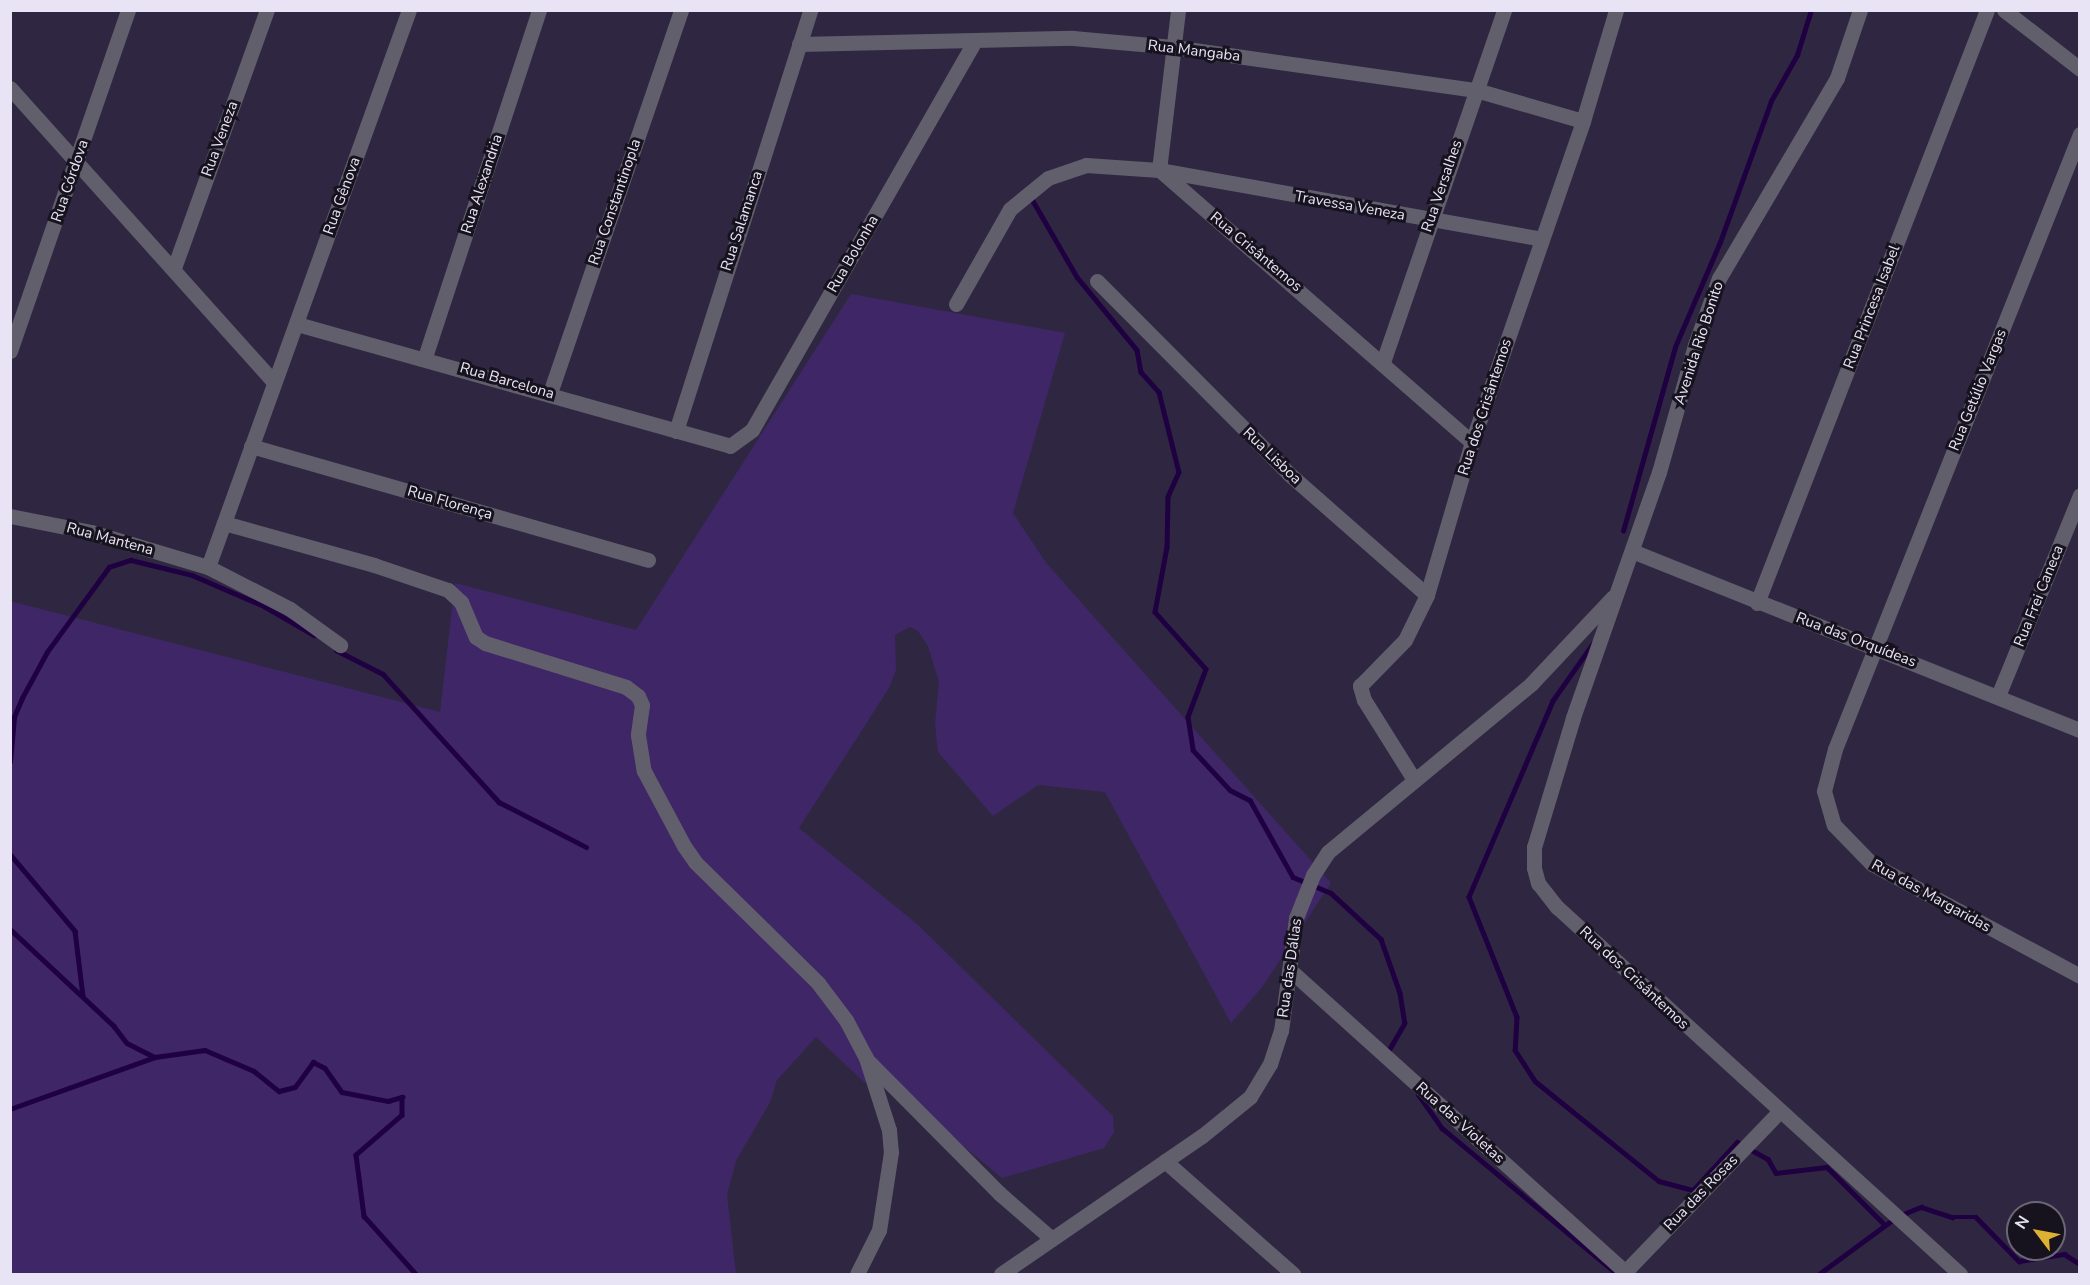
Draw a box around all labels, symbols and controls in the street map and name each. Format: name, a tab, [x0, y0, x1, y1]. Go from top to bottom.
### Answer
street label: Rua Mangaba	[1147, 36, 1241, 66]
street label: Rua Veneza	[198, 99, 242, 179]
street label: Rua Alexandria	[457, 132, 507, 236]
street label: Rua Córdova	[48, 137, 92, 225]
street label: Rua Constantinopla	[585, 137, 645, 267]
street label: Rua Versalhes	[1418, 138, 1466, 234]
street label: Rua Gênova	[320, 155, 364, 237]
street label: Rua Salamanca	[717, 169, 767, 273]
street label: Travessa Veneza	[1293, 187, 1407, 225]
street label: Rua Crisântemos	[1206, 208, 1306, 296]
street label: Rua Bolonha	[824, 212, 882, 296]
street label: Rua Princesa Isabel	[1840, 243, 1904, 371]
street label: Avenida Rio Bonito	[1671, 279, 1727, 407]
street label: Rua Getúlio Vargas	[1945, 327, 2011, 453]
street label: Rua dos Crisântemos	[1454, 336, 1516, 478]
street label: Rua Barcelona	[458, 359, 556, 403]
street label: Rua Lisboa	[1239, 424, 1305, 488]
street label: Rua Florença	[405, 482, 495, 524]
street label: Rua Mantena	[65, 519, 155, 559]
street label: Rua Frei Caneca	[2010, 543, 2068, 649]
street label: Rua das Orquídeas	[1793, 609, 1919, 671]
street label: Rua das Margaridas	[1868, 856, 1994, 936]
street label: Rua das Dálias	[1274, 917, 1306, 1019]
street label: Rua dos Crisântemos	[1576, 923, 1692, 1033]
street label: Rua das Violetas	[1412, 1079, 1508, 1167]
street label: Rua das Rosas	[1660, 1151, 1742, 1235]
north arrow	[2006, 1201, 2066, 1261]
text: N	[2010, 1212, 2035, 1233]

